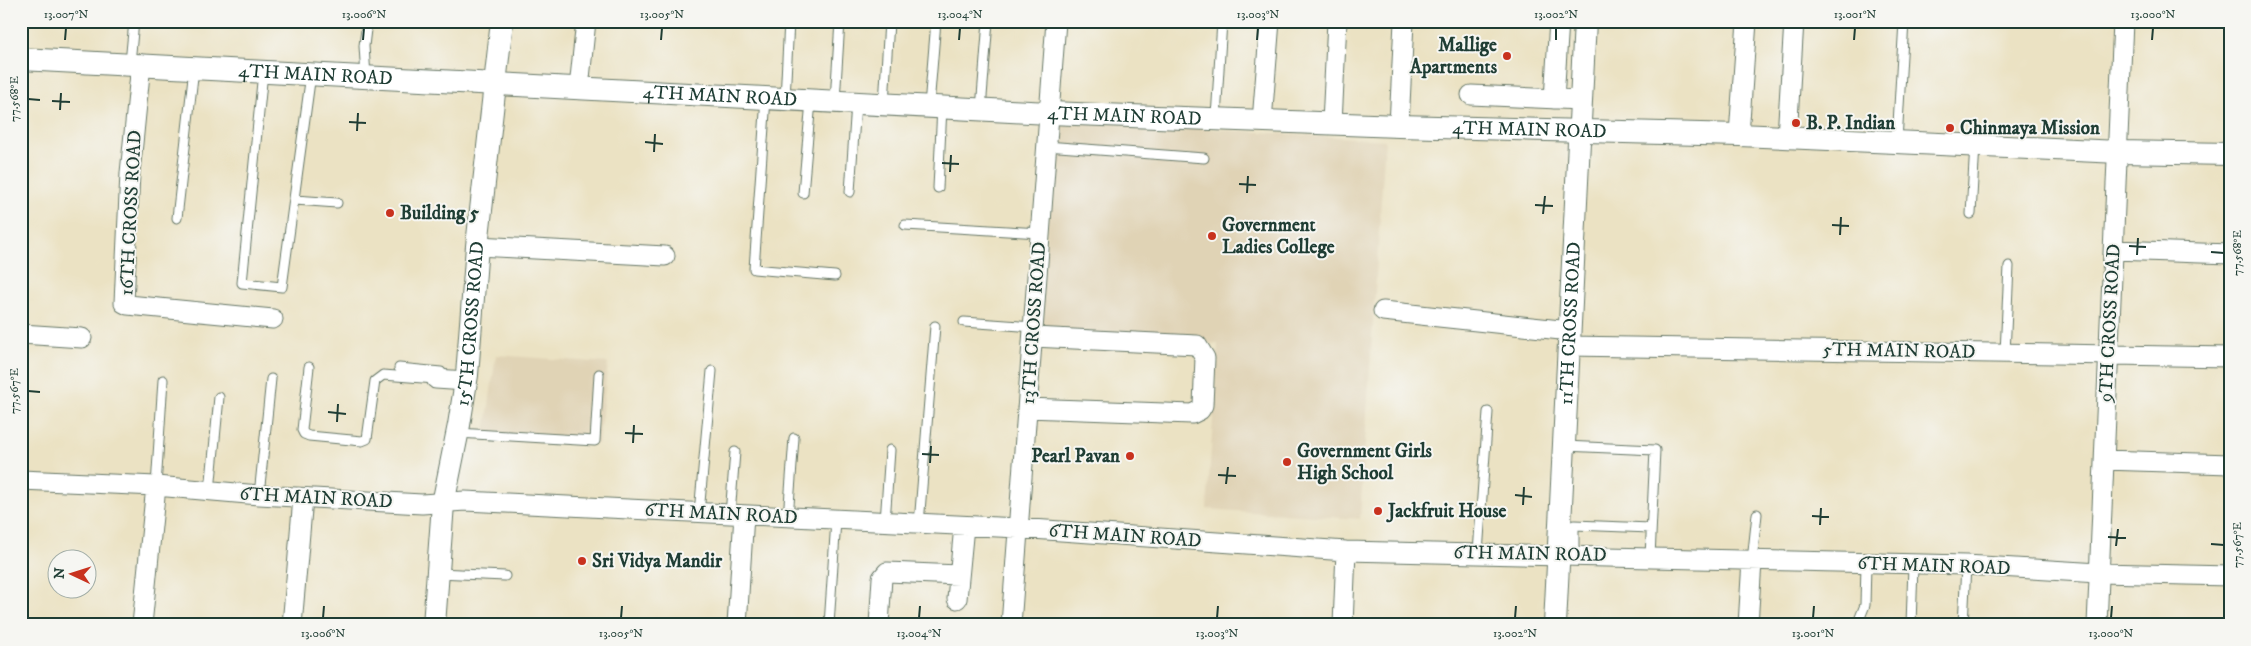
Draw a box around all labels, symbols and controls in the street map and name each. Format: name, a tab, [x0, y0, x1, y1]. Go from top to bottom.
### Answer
text: 13.007°N	[44, 7, 88, 22]
text: 13.006°N	[342, 7, 386, 22]
text: 13.005°N	[640, 7, 684, 22]
text: 13.004°N	[937, 7, 983, 22]
text: 13.003°N	[1237, 7, 1280, 22]
text: 13.002°N	[1534, 7, 1578, 22]
text: 13.001°N	[1834, 7, 1876, 22]
text: 13.000°N	[2131, 7, 2176, 22]
place label: Mallige Apartments	[1409, 34, 1498, 79]
marker: Mallige Apartments	[1501, 50, 1513, 62]
street label: 4TH MAIN ROAD	[238, 59, 393, 90]
text: 77.568°E	[7, 76, 22, 122]
street label: 4TH MAIN ROAD	[642, 80, 798, 111]
street label: 4TH MAIN ROAD	[1047, 101, 1202, 130]
place label: B. P. Indian	[1806, 112, 1896, 135]
street label: 4TH MAIN ROAD	[1452, 116, 1607, 143]
marker: B. P. Indian	[1790, 117, 1802, 129]
place label: Chinmaya Mission	[1960, 117, 2101, 140]
marker: Chinmaya Mission	[1944, 122, 1956, 134]
street label: 16TH CROSS ROAD	[115, 130, 147, 296]
place label: Building 5	[400, 202, 479, 225]
marker: Building 5	[384, 207, 396, 219]
place label: Government Ladies College	[1222, 214, 1335, 259]
marker: Government Ladies College	[1206, 230, 1218, 242]
text: 77.568°E	[2230, 230, 2245, 276]
street label: 15TH CROSS ROAD	[451, 240, 489, 408]
street label: 13TH CROSS ROAD	[1017, 241, 1051, 405]
street label: 11TH CROSS ROAD	[1554, 241, 1586, 405]
street label: 9TH CROSS ROAD	[2094, 243, 2126, 404]
street label: 5TH MAIN ROAD	[1822, 338, 1976, 364]
text: 77.567°E	[7, 367, 22, 414]
place label: Government Girls High School	[1297, 440, 1433, 485]
place label: Pearl Pavan	[1031, 445, 1121, 468]
marker: Pearl Pavan	[1124, 450, 1136, 462]
marker: Government Girls High School	[1281, 456, 1293, 468]
street label: 6TH MAIN ROAD	[239, 483, 393, 513]
street label: 6TH MAIN ROAD	[644, 499, 798, 529]
place label: Jackfruit House	[1386, 500, 1507, 523]
marker: Jackfruit House	[1372, 505, 1384, 517]
street label: 6TH MAIN ROAD	[1048, 519, 1202, 553]
text: 77.567°E	[2230, 521, 2245, 568]
street label: 6TH MAIN ROAD	[1453, 541, 1607, 567]
north arrow	[48, 548, 98, 598]
place label: Sri Vidya Mandir	[592, 550, 723, 573]
street label: 6TH MAIN ROAD	[1857, 552, 2011, 580]
marker: Sri Vidya Mandir	[576, 555, 588, 567]
text: N	[51, 566, 69, 580]
text: 13.006°N	[301, 626, 345, 641]
text: 13.005°N	[599, 626, 643, 641]
text: 13.004°N	[896, 626, 942, 641]
text: 13.003°N	[1196, 626, 1239, 641]
text: 13.002°N	[1493, 626, 1537, 641]
text: 13.001°N	[1792, 626, 1834, 641]
text: 13.000°N	[2089, 626, 2134, 641]

